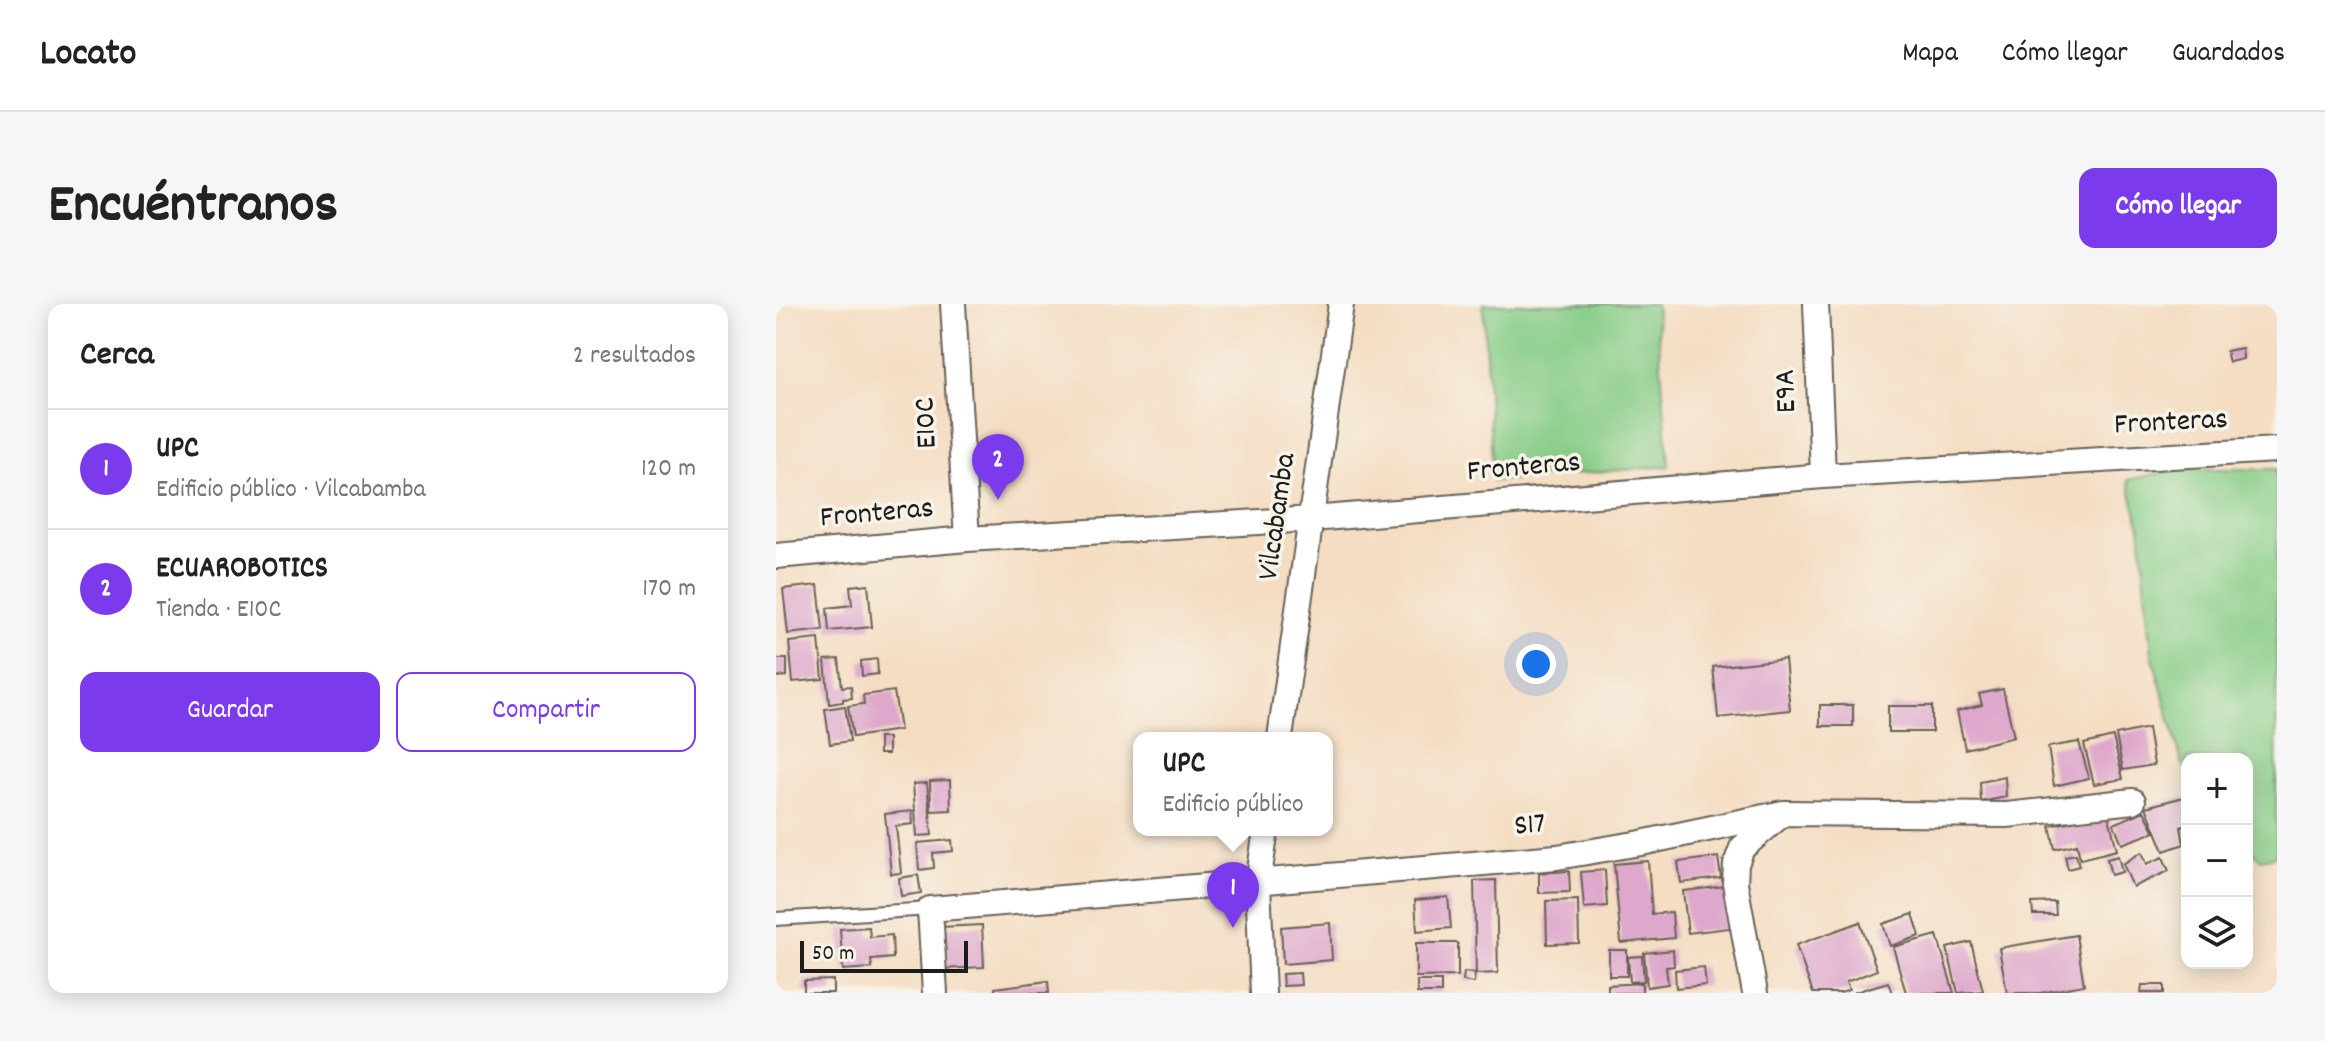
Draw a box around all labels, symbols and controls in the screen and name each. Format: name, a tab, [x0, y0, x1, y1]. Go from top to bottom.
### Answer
text: Locato	[40, 28, 136, 83]
text: Mapa	[1902, 35, 1958, 75]
text: Cómo llegar	[2002, 35, 2128, 75]
text: Guardados	[2172, 35, 2285, 75]
text: Encuéntranos	[48, 168, 338, 248]
button: Cómo llegar	[2079, 168, 2277, 248]
text: Cerca	[80, 332, 154, 381]
text: 2 resultados	[573, 338, 696, 375]
street label: E9A	[1766, 368, 1810, 414]
street label: E10C	[905, 396, 951, 450]
street label: Fronteras	[2113, 400, 2229, 448]
text: UPC	[156, 429, 199, 472]
pin: 2	[972, 434, 1024, 500]
street label: Fronteras	[1465, 443, 1583, 495]
street label: Vilcabamba	[1249, 450, 1309, 583]
text: 1	[103, 451, 109, 488]
text: 120 m	[641, 451, 696, 488]
text: Edificio público · Vilcabamba	[156, 472, 426, 509]
street label: Fronteras	[818, 489, 936, 541]
text: ECUAROBOTICS	[156, 549, 328, 592]
text: 2	[100, 571, 112, 608]
text: 170 m	[642, 571, 696, 608]
text: Tienda · E10C	[156, 592, 281, 629]
your location	[1516, 644, 1556, 684]
button: Guardar	[80, 672, 380, 752]
button: Compartir	[396, 672, 696, 752]
popup	[1133, 732, 1333, 836]
text: UPC	[1163, 744, 1205, 787]
map controls	[2181, 753, 2253, 969]
button: +	[2181, 753, 2253, 825]
text: Edificio público	[1163, 787, 1303, 824]
street label: S17	[1513, 804, 1547, 850]
button: −	[2181, 825, 2253, 897]
pin: 1	[1207, 862, 1259, 928]
button: layers	[2181, 897, 2253, 969]
scale bar	[800, 937, 968, 973]
text: 50 m	[812, 939, 854, 970]

